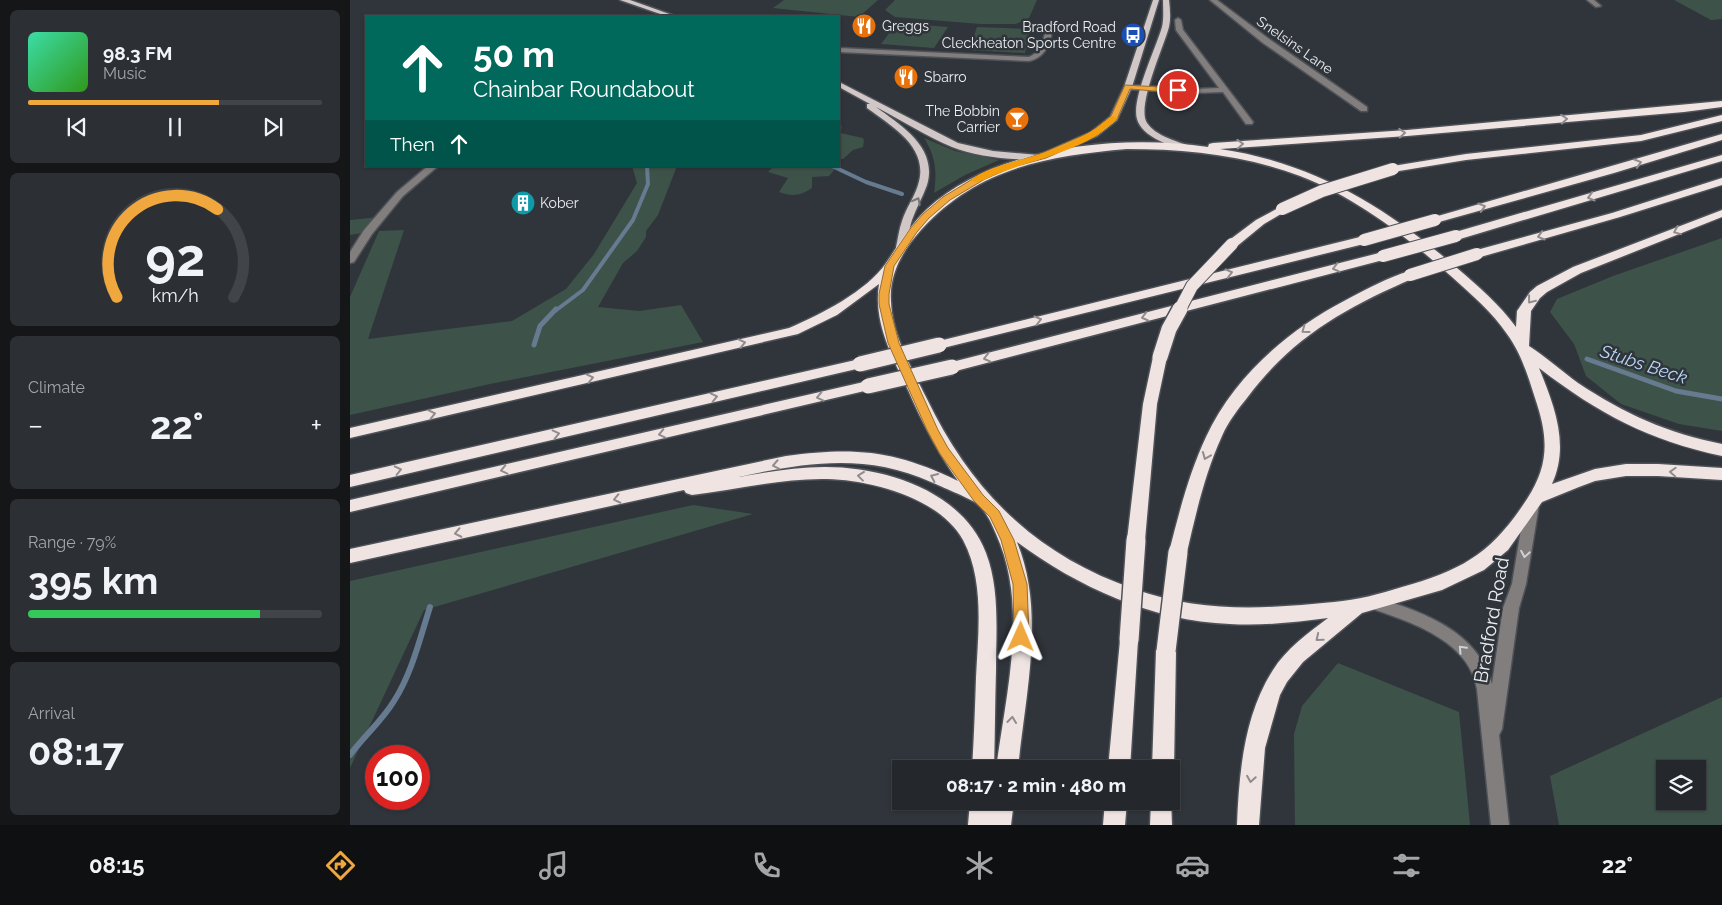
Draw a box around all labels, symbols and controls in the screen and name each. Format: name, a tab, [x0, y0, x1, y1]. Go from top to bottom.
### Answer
restaurant icon: Greggs	[851, 13, 877, 39]
street label: Snelsins Lane	[1254, 13, 1336, 77]
place label: Greggs	[882, 18, 929, 34]
place label: Bradford Road Cleckheaton Sports Centre	[942, 19, 1116, 51]
bus stop icon: Bradford Road Cleckheaton Sports Centre	[1120, 22, 1146, 48]
text: 50 m	[473, 34, 555, 75]
icon: ahead	[390, 35, 455, 100]
text: 98.3 FM	[103, 42, 172, 64]
text: Music	[103, 64, 147, 83]
restaurant icon: Sbarro	[893, 64, 919, 90]
place label: Sbarro	[924, 69, 967, 85]
pin	[1157, 69, 1199, 111]
text: Chainbar Roundabout	[473, 76, 695, 102]
icon: arrive	[1164, 76, 1192, 104]
place label: The Bobbin Carrier	[925, 103, 1000, 135]
bar icon: The Bobbin Carrier	[1004, 106, 1030, 132]
icon: previous	[63, 113, 91, 141]
icon: pause	[161, 113, 189, 141]
icon: next	[259, 113, 287, 141]
one-way arrow	[1560, 114, 1568, 125]
one-way arrow	[1398, 128, 1406, 139]
icon: ahead	[445, 130, 473, 158]
text: Then	[390, 133, 435, 155]
one-way arrow	[1236, 138, 1244, 149]
one-way arrow	[1633, 158, 1641, 168]
building icon: Kober	[510, 190, 536, 216]
one-way arrow	[1588, 191, 1596, 201]
place label: Kober	[540, 195, 579, 211]
one-way arrow	[910, 198, 920, 207]
one-way arrow	[1477, 203, 1485, 213]
one-way arrow	[1673, 225, 1682, 235]
text: 92	[145, 227, 205, 288]
one-way arrow	[1538, 230, 1546, 240]
one-way arrow	[1332, 262, 1341, 273]
one-way arrow	[1225, 268, 1234, 279]
text: km/h	[151, 285, 199, 306]
one-way arrow	[1529, 294, 1537, 303]
one-way arrow	[1140, 311, 1149, 322]
one-way arrow	[1033, 316, 1041, 326]
one-way arrow	[1301, 324, 1311, 333]
one-way arrow	[738, 339, 747, 349]
water label: Stubs Beck	[1597, 340, 1690, 388]
one-way arrow	[984, 352, 992, 362]
one-way arrow	[586, 373, 594, 384]
text: Climate	[28, 378, 85, 397]
one-way arrow	[816, 391, 825, 402]
one-way arrow	[710, 393, 719, 403]
text: 22°	[150, 403, 203, 448]
text: −	[28, 409, 43, 442]
text: +	[310, 409, 322, 442]
one-way arrow	[427, 409, 436, 420]
one-way arrow	[657, 428, 666, 439]
one-way arrow	[551, 429, 560, 440]
one-way arrow	[1202, 451, 1212, 460]
one-way arrow	[771, 459, 780, 469]
one-way arrow	[499, 464, 508, 475]
one-way arrow	[393, 465, 402, 476]
one-way arrow	[1669, 466, 1677, 477]
one-way arrow	[856, 471, 864, 482]
one-way arrow	[930, 473, 939, 483]
one-way arrow	[612, 493, 621, 504]
one-way arrow	[453, 527, 462, 538]
text: Range · 79%	[28, 533, 116, 552]
one-way arrow	[1520, 549, 1530, 558]
street label: Bradford Road	[1469, 555, 1513, 685]
text: 395 km	[28, 558, 158, 603]
position arrow	[994, 610, 1046, 662]
one-way arrow	[1316, 632, 1325, 640]
one-way arrow	[1459, 645, 1468, 654]
text: Arrival	[28, 704, 75, 723]
one-way arrow	[1006, 716, 1017, 724]
text: 08:17	[28, 729, 124, 774]
speed limit sign: 100	[365, 745, 430, 810]
map controls	[1656, 760, 1706, 810]
button: layers	[1656, 760, 1706, 810]
text: 08:17 · 2 min · 480 m	[946, 774, 1126, 796]
one-way arrow	[1246, 775, 1256, 783]
icon: directions	[323, 848, 358, 883]
icon: music	[536, 848, 571, 883]
icon: phone	[749, 848, 784, 883]
icon: climate	[962, 848, 997, 883]
icon: car	[1175, 848, 1210, 883]
icon: filters	[1389, 848, 1424, 883]
text: 08:15	[89, 852, 144, 878]
text: 22°	[1602, 852, 1633, 878]

